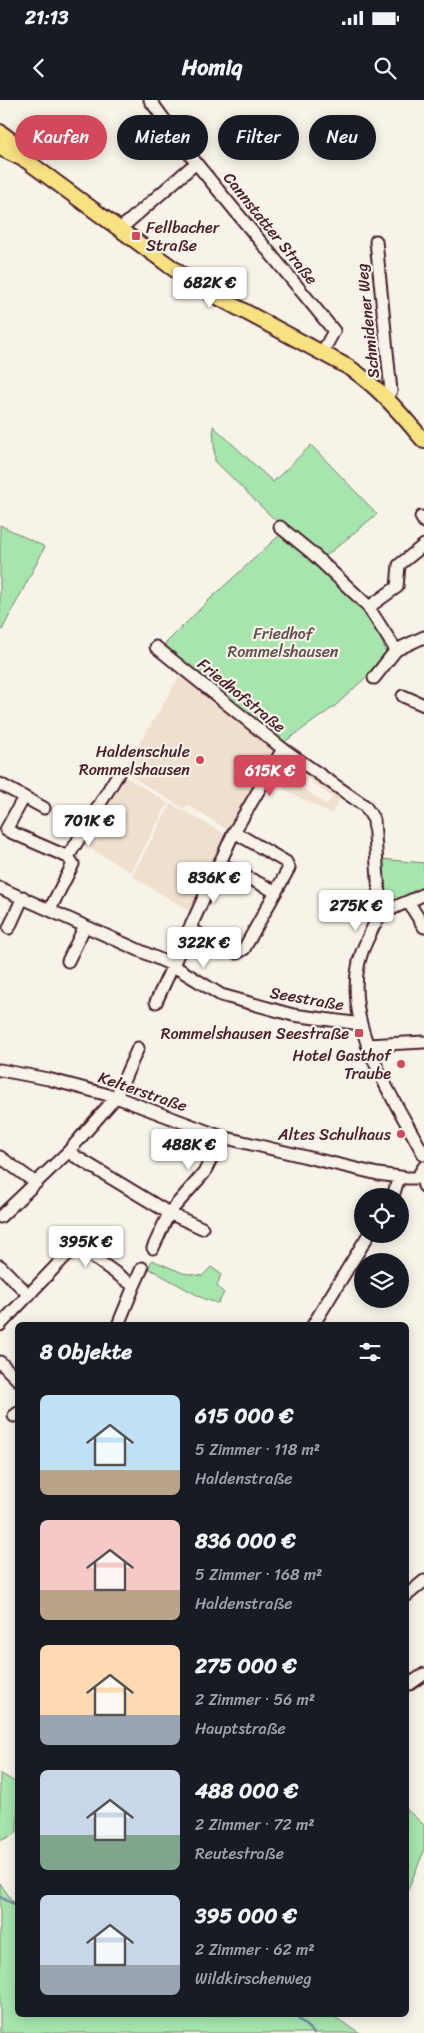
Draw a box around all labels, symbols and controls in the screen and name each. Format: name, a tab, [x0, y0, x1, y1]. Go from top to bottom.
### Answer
text: 21:13	[25, 1, 68, 34]
text: Homiq	[182, 48, 242, 87]
icon: back	[25, 54, 53, 82]
icon: search	[371, 54, 399, 82]
chip: Kaufen	[15, 115, 107, 160]
chip: Mieten	[117, 115, 208, 160]
chip: Filter	[218, 115, 299, 160]
chip: Neu	[309, 115, 376, 160]
street label: Cannstatter Straße	[216, 165, 326, 291]
place label: Fellbacher Straße	[146, 213, 221, 260]
marker: Fellbacher Straße	[130, 230, 142, 242]
street label: Schmidener Weg	[347, 262, 388, 380]
pin: 682K €	[169, 266, 251, 309]
text: 682K €	[184, 268, 236, 297]
park label: Friedhof Rommelshausen	[228, 619, 339, 666]
street label: Friedhofstraße	[191, 650, 293, 740]
place label: Haldenschule Rommelshausen	[79, 737, 190, 784]
marker: Haldenschule Rommelshausen	[194, 754, 206, 766]
pin: 615K €	[229, 754, 311, 797]
text: 615K €	[245, 756, 295, 785]
pin: 701K €	[48, 804, 130, 847]
text: 701K €	[64, 806, 114, 835]
pin: 836K €	[173, 862, 255, 904]
text: 836K €	[188, 863, 240, 892]
pin: 275K €	[315, 890, 397, 932]
text: 275K €	[330, 891, 382, 920]
pin: 322K €	[163, 926, 245, 969]
text: 322K €	[178, 928, 230, 957]
street label: Seestraße	[268, 978, 346, 1019]
place label: Rommelshausen Seestraße	[161, 1019, 349, 1048]
marker: Rommelshausen Seestraße	[353, 1027, 365, 1039]
place label: Hotel Gasthof Traube	[293, 1041, 393, 1088]
marker: Hotel Gasthof Traube	[395, 1058, 407, 1070]
street label: Kelterstraße	[94, 1063, 191, 1120]
place label: Altes Schulhaus	[277, 1120, 392, 1149]
pin: 488K €	[148, 1128, 230, 1171]
marker: Altes Schulhaus	[395, 1128, 407, 1140]
text: 488K €	[162, 1130, 216, 1159]
map controls	[354, 1188, 409, 1308]
button: locate	[354, 1188, 409, 1243]
pin: 395K €	[45, 1226, 127, 1268]
text: 395K €	[60, 1227, 112, 1256]
button: layers	[354, 1253, 409, 1308]
text: 8 Objekte	[40, 1333, 132, 1371]
icon: filters	[356, 1338, 384, 1366]
text: 615 000 €	[195, 1397, 293, 1435]
icon: home	[80, 1415, 140, 1475]
text: 5 Zimmer · 118 m²	[195, 1435, 320, 1464]
text: Haldenstraße	[195, 1464, 292, 1493]
text: 836 000 €	[195, 1522, 296, 1560]
icon: home	[80, 1540, 140, 1600]
text: 5 Zimmer · 168 m²	[195, 1560, 322, 1589]
text: Haldenstraße	[195, 1589, 292, 1618]
text: 275 000 €	[195, 1647, 297, 1685]
icon: home	[80, 1665, 140, 1725]
text: 2 Zimmer · 56 m²	[195, 1685, 315, 1714]
text: Hauptstraße	[195, 1714, 286, 1743]
text: 488 000 €	[195, 1772, 298, 1810]
icon: home	[80, 1790, 140, 1850]
text: 2 Zimmer · 72 m²	[195, 1810, 315, 1839]
text: Reutestraße	[195, 1839, 284, 1868]
text: 395 000 €	[195, 1897, 297, 1935]
icon: home	[80, 1915, 140, 1975]
text: 2 Zimmer · 62 m²	[195, 1935, 315, 1964]
text: Wildkirschenweg	[195, 1964, 312, 1993]

